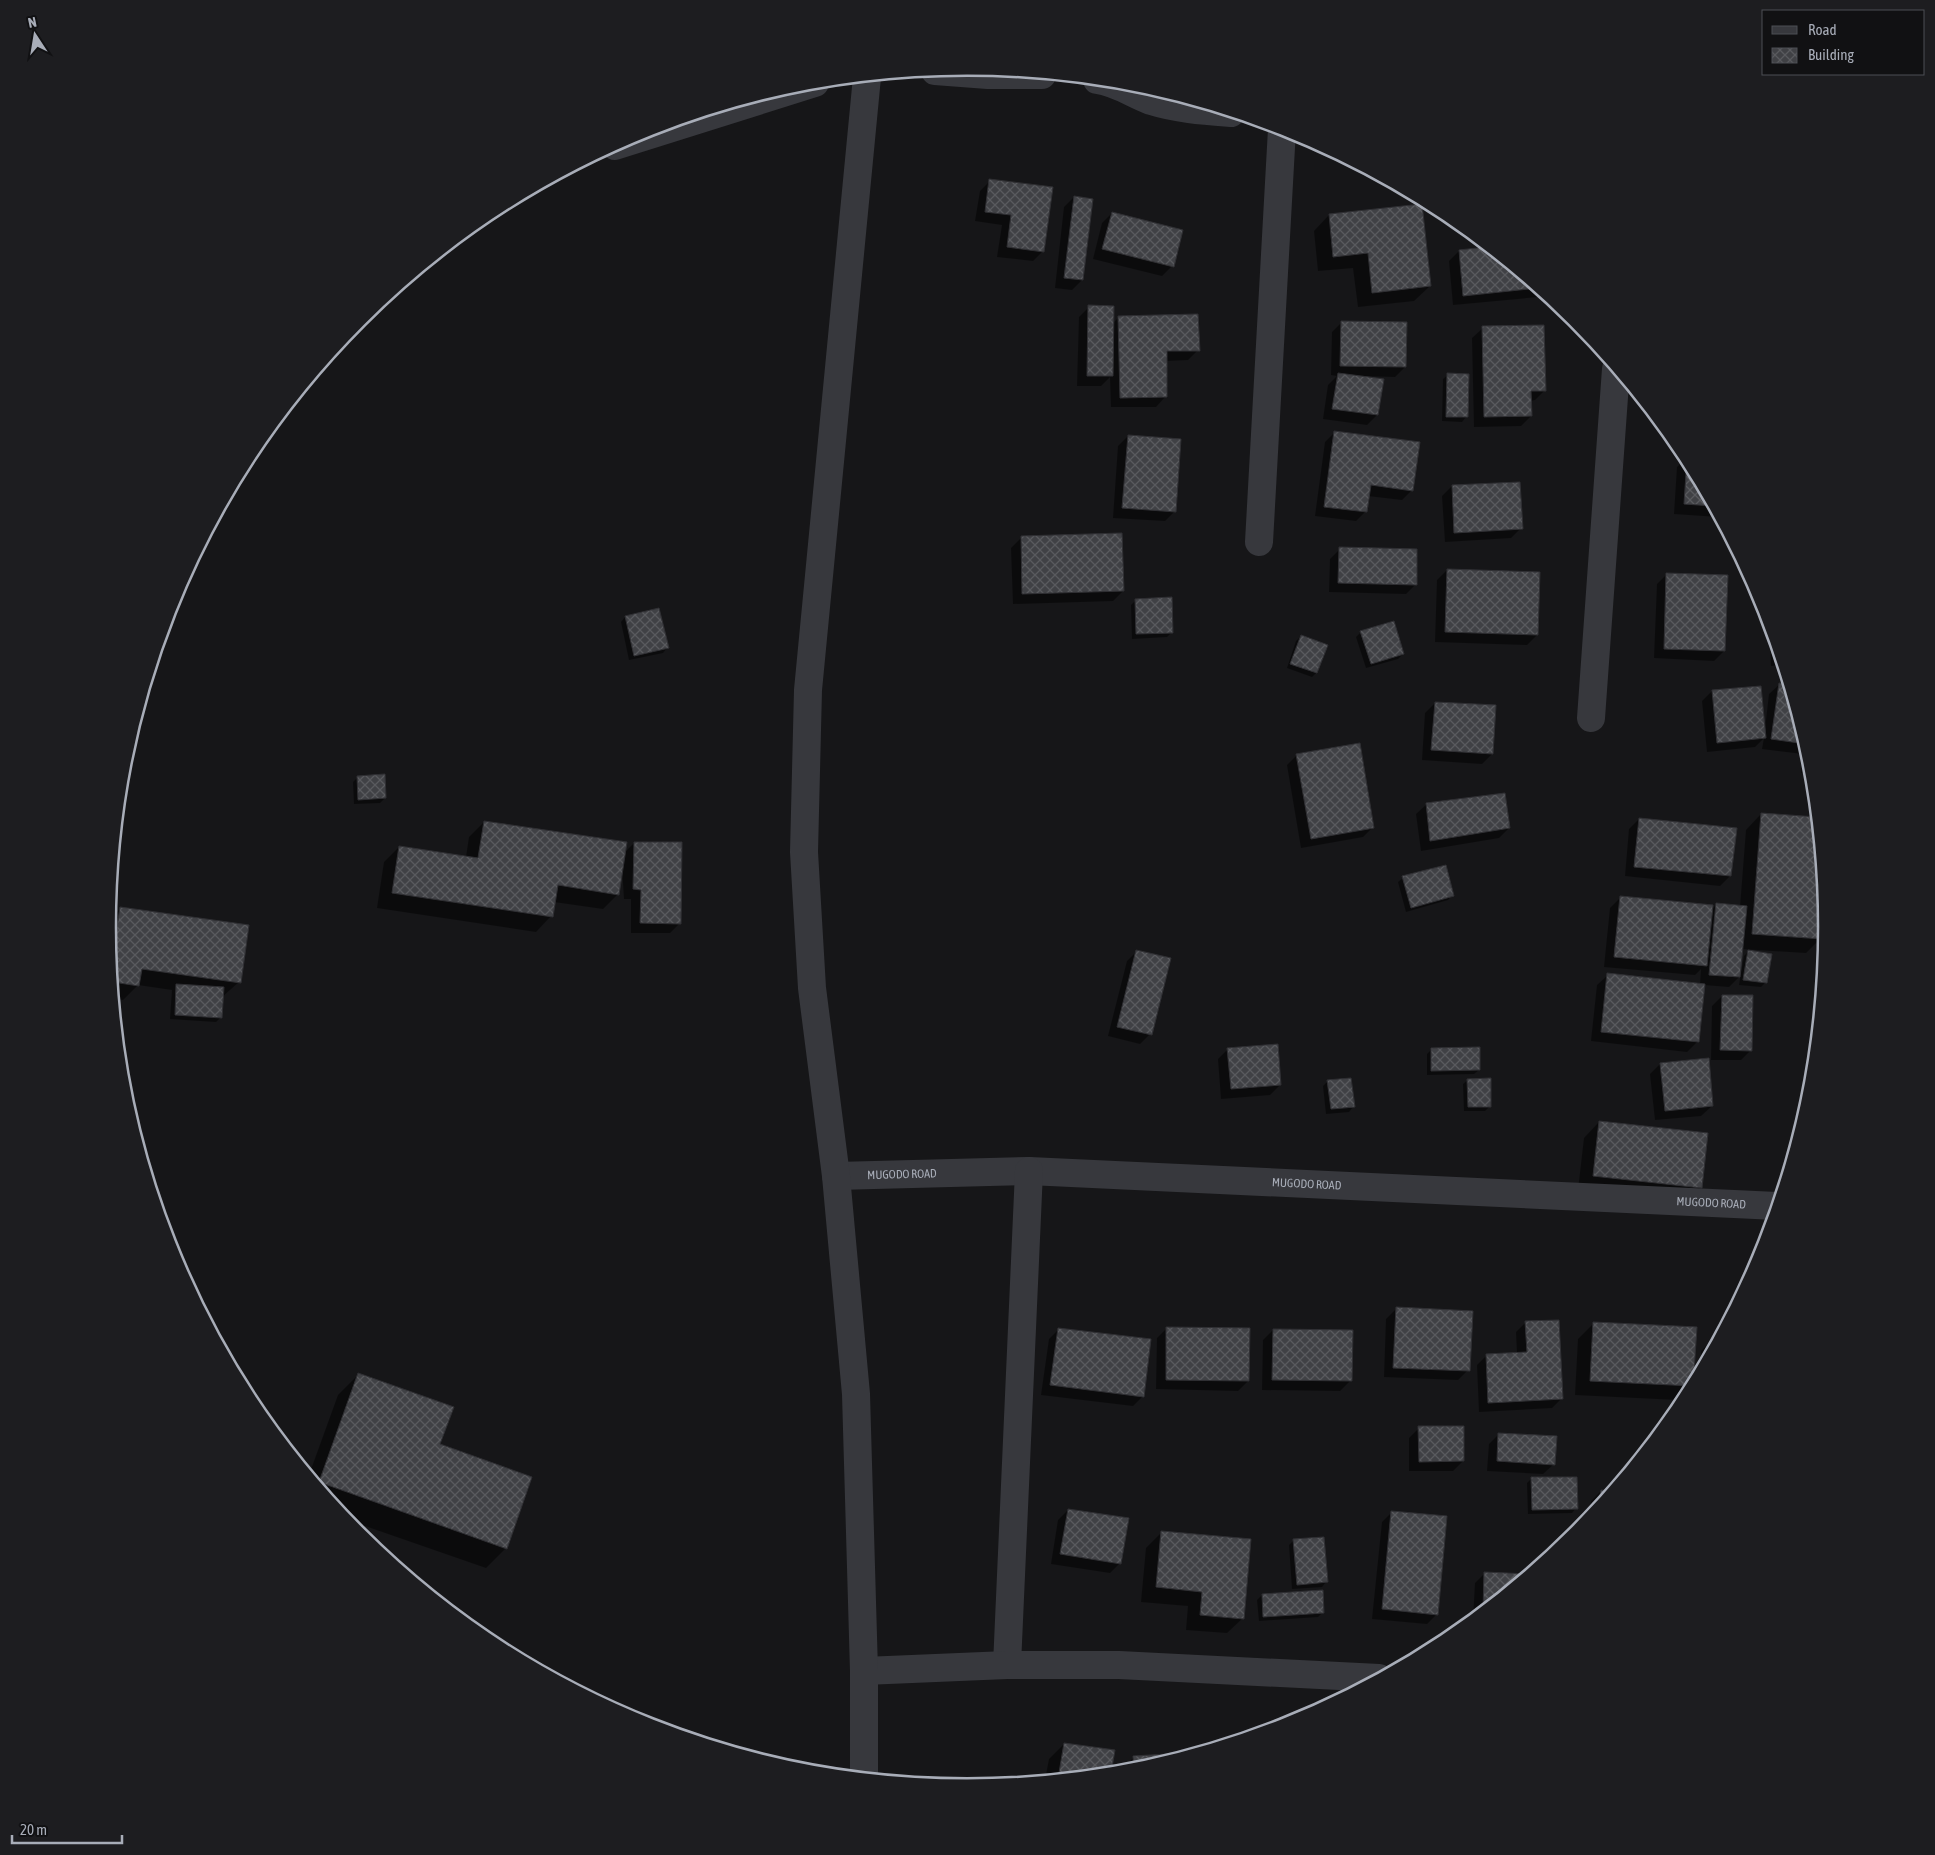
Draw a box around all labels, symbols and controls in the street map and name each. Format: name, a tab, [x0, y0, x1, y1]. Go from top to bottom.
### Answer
north arrow	[10, 10, 60, 60]
legend	[1762, 10, 1925, 75]
text: N	[27, 14, 38, 31]
text: Road	[1808, 21, 1837, 38]
text: Building	[1808, 46, 1854, 63]
street label: MUGODO ROAD	[867, 1166, 937, 1182]
street label: MUGODO ROAD	[1272, 1175, 1342, 1193]
street label: MUGODO ROAD	[1676, 1194, 1746, 1212]
scale bar	[12, 1812, 122, 1844]
text: 20 m	[20, 1821, 47, 1838]

